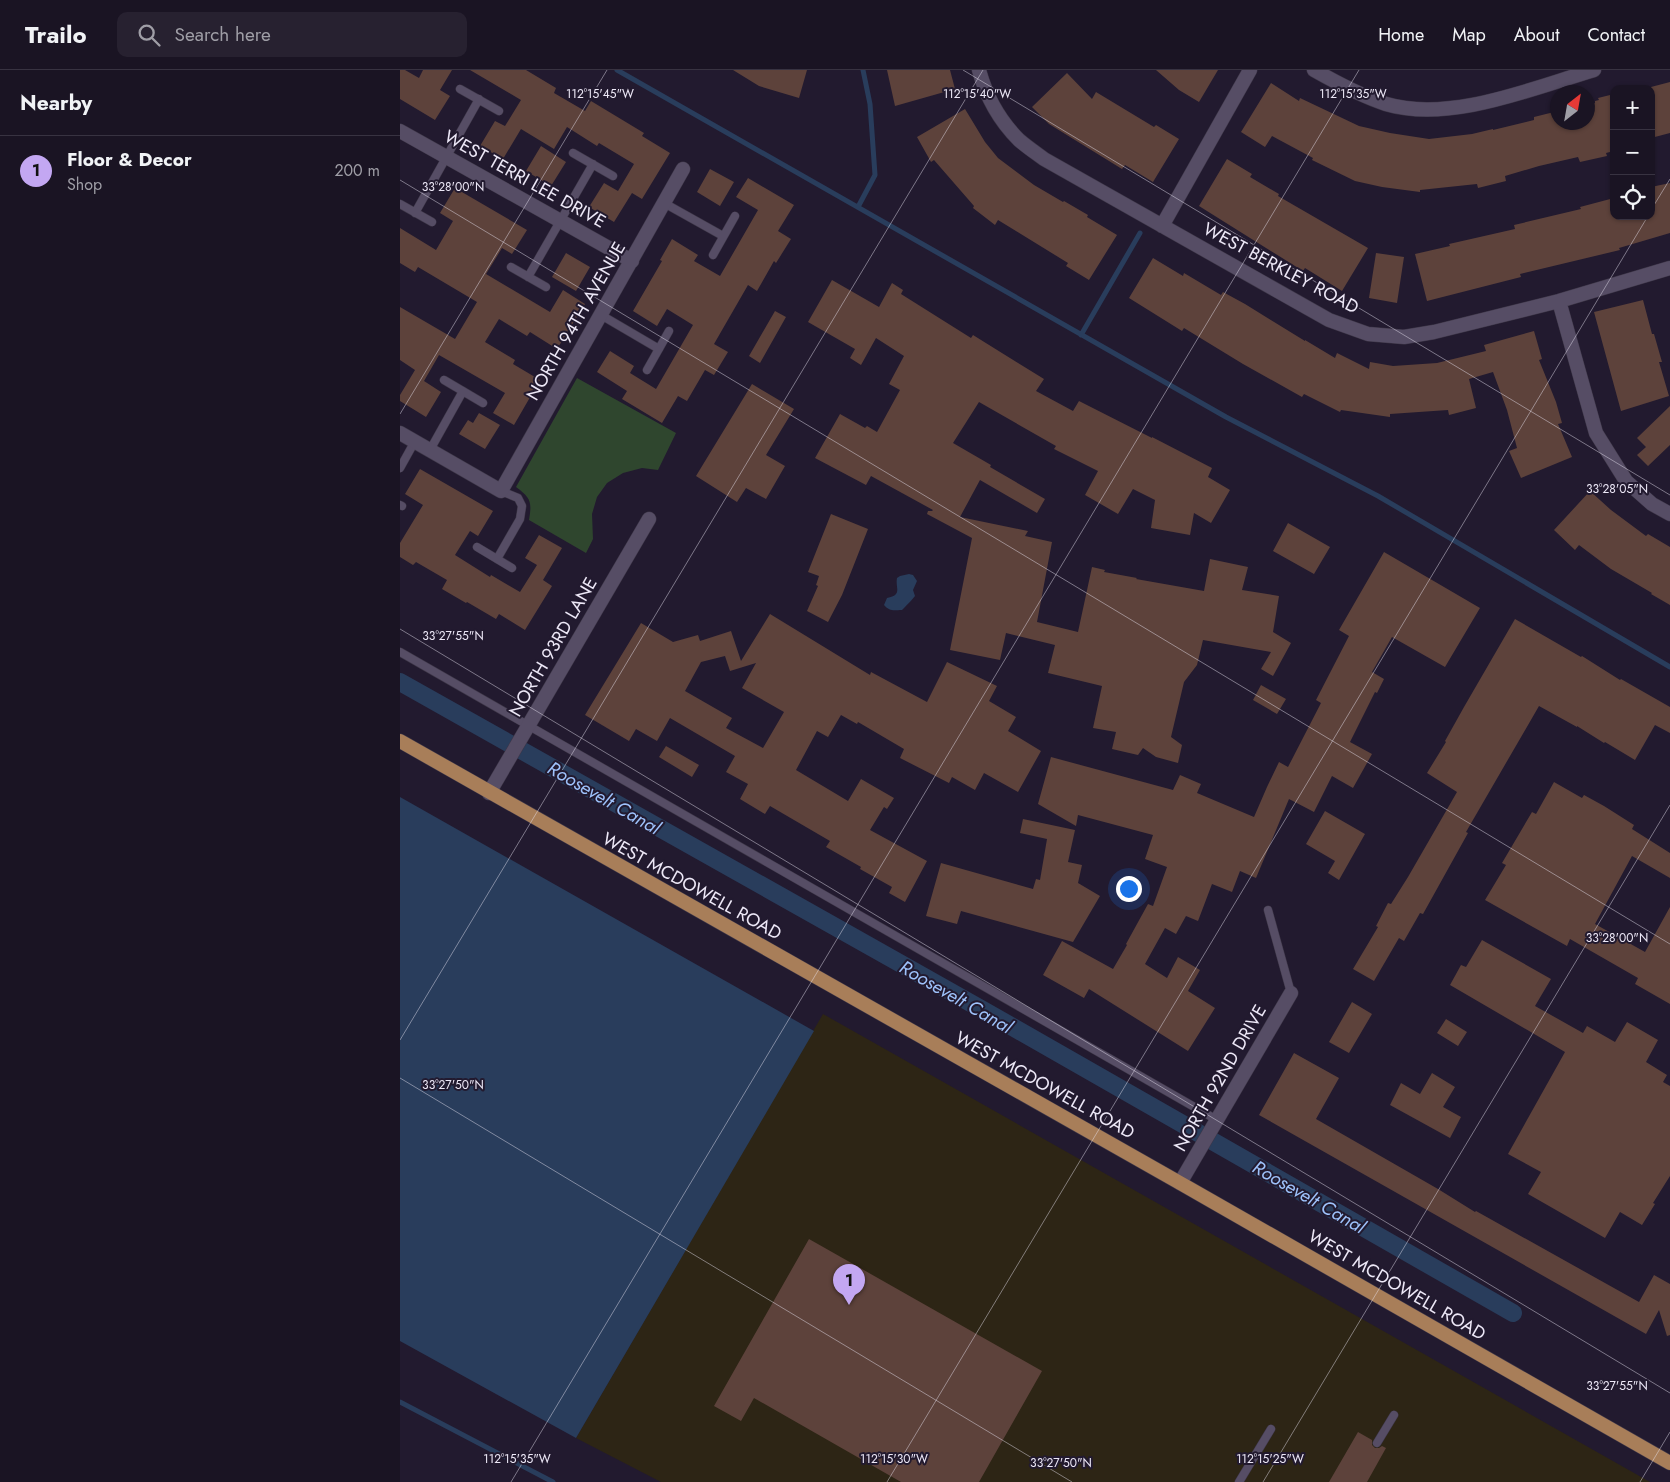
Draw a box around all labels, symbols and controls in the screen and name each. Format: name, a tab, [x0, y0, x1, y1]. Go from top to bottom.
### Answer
search box	[117, 12, 467, 57]
text: Trailo	[25, 17, 87, 52]
icon: search	[135, 21, 163, 49]
text: Search here	[175, 21, 271, 48]
text: Home	[1378, 22, 1424, 48]
text: Map	[1452, 22, 1486, 48]
text: About	[1514, 22, 1559, 48]
text: Contact	[1587, 22, 1645, 48]
text: 112°15'45"W	[566, 85, 634, 103]
text: 112°15'40"W	[943, 85, 1011, 103]
text: 112°15'35"W	[1319, 85, 1387, 103]
north arrow	[1550, 85, 1595, 130]
map controls	[1610, 85, 1655, 220]
button: +	[1610, 85, 1655, 130]
text: Nearby	[20, 88, 92, 118]
street label: WEST TERRI LEE DRIVE	[439, 124, 611, 234]
button: −	[1610, 130, 1655, 175]
text: Floor & Decor	[67, 146, 192, 173]
text: 1	[32, 159, 40, 182]
text: 200 m	[334, 159, 380, 182]
text: Shop	[67, 173, 102, 196]
button: locate	[1610, 175, 1655, 220]
text: 33°28'00"N	[422, 178, 484, 196]
street label: WEST BERKLEY ROAD	[1199, 216, 1363, 320]
street label: NORTH 94TH AVENUE	[520, 237, 632, 405]
text: 33°28'05"N	[1586, 480, 1648, 498]
street label: NORTH 93RD LANE	[502, 572, 604, 722]
text: 33°27'55"N	[422, 627, 484, 645]
water label: Roosevelt Canal	[543, 755, 666, 842]
street label: WEST MCDOWELL ROAD	[598, 826, 786, 946]
your location	[1116, 876, 1142, 902]
text: 33°28'00"N	[1586, 929, 1648, 947]
water label: Roosevelt Canal	[895, 954, 1018, 1041]
street label: NORTH 92ND DRIVE	[1167, 1000, 1273, 1156]
street label: WEST MCDOWELL ROAD	[951, 1025, 1139, 1145]
text: 33°27'50"N	[422, 1076, 484, 1094]
water label: Roosevelt Canal	[1248, 1154, 1371, 1241]
street label: WEST MCDOWELL ROAD	[1303, 1223, 1491, 1347]
pin: 1	[833, 1264, 865, 1305]
text: 33°27'55"N	[1586, 1377, 1648, 1395]
text: 112°15'35"W	[483, 1450, 551, 1468]
text: 112°15'30"W	[860, 1450, 928, 1468]
text: 112°15'25"W	[1236, 1450, 1304, 1468]
text: 33°27'50"N	[1030, 1454, 1092, 1472]

